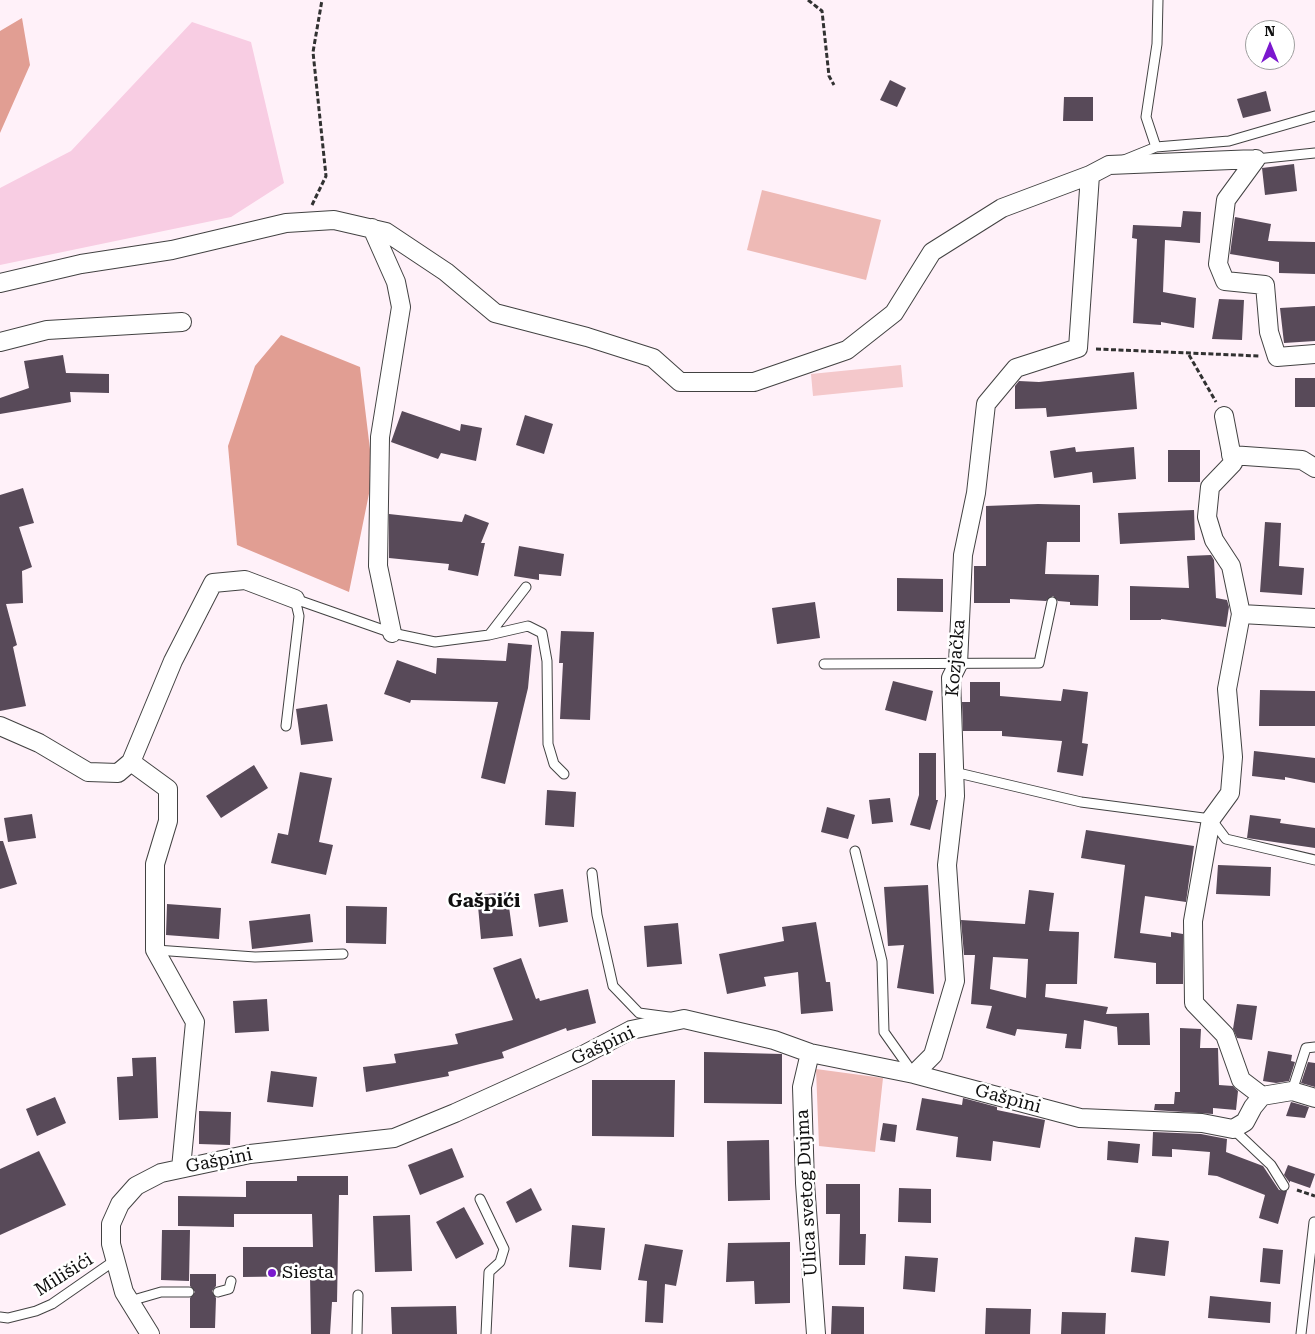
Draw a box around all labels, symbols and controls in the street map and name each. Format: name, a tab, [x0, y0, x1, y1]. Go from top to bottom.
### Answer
north arrow	[1245, 20, 1295, 70]
text: N	[1265, 23, 1275, 39]
street label: Kozjačka	[942, 618, 970, 698]
district label: Gašpići	[448, 890, 520, 912]
street label: Gašpini	[568, 1022, 638, 1070]
street label: Gašpini	[973, 1080, 1043, 1118]
street label: Ulica svetog Dujma	[792, 1109, 822, 1277]
street label: Gašpini	[184, 1144, 254, 1178]
street label: Milišići	[31, 1249, 97, 1301]
place label: Siesta	[282, 1262, 334, 1284]
marker: Siesta	[266, 1267, 278, 1279]

